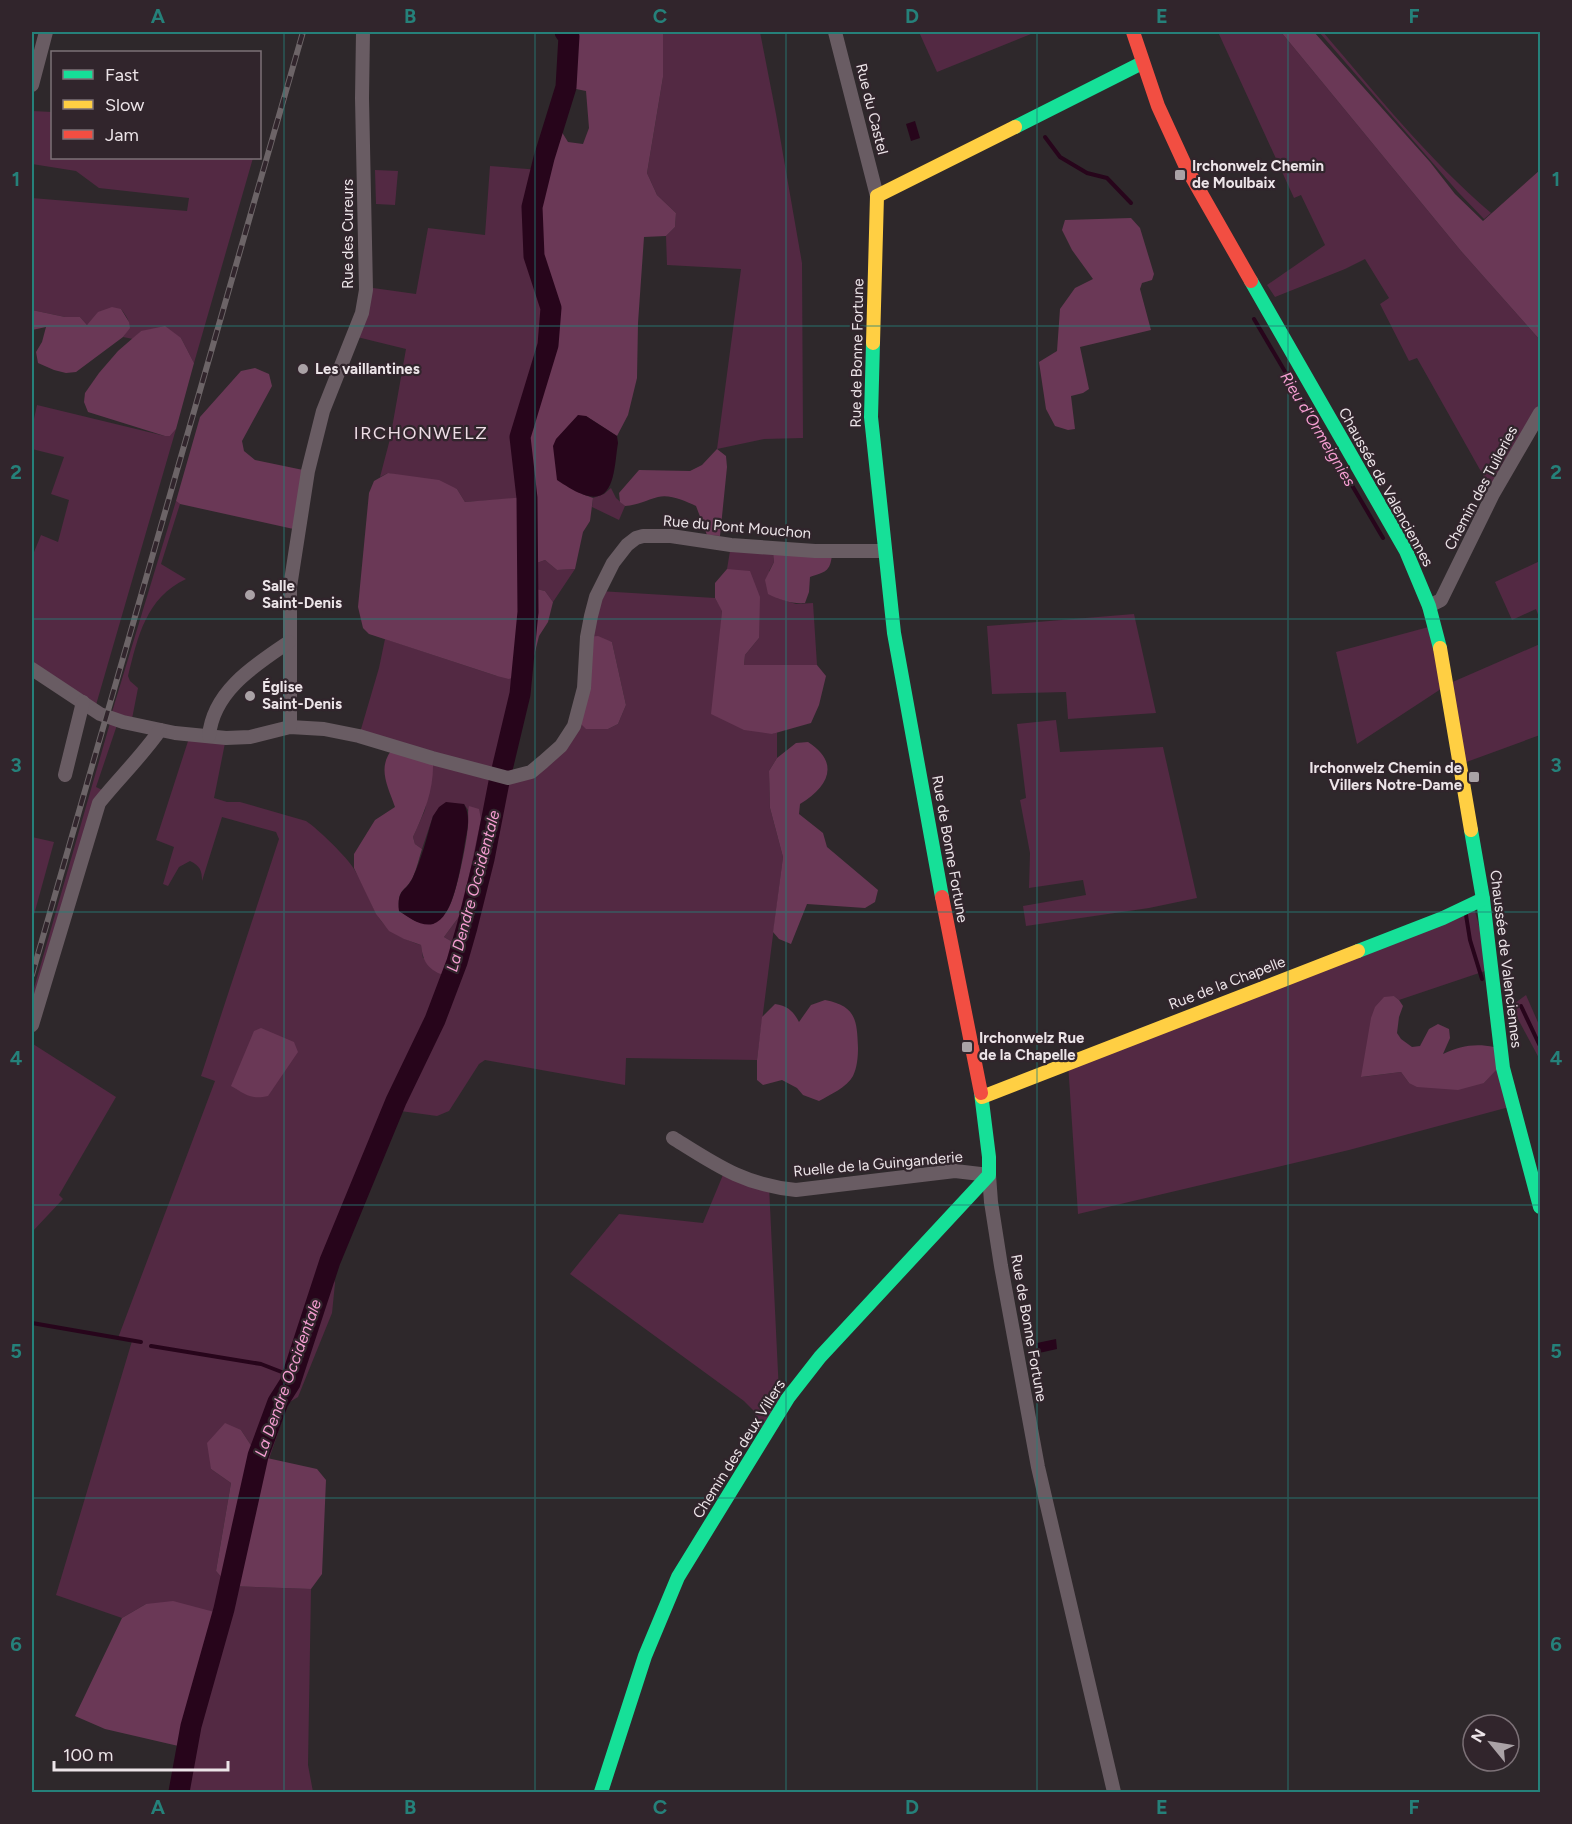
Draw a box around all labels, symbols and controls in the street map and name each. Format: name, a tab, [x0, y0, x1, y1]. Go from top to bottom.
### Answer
text: A	[151, 4, 166, 28]
text: B	[404, 4, 416, 28]
text: C	[653, 4, 667, 28]
text: D	[905, 4, 919, 28]
text: E	[1156, 4, 1168, 28]
text: F	[1408, 4, 1420, 28]
legend	[51, 51, 261, 159]
street label: Rue du Castel	[852, 62, 892, 156]
text: Fast	[105, 64, 139, 86]
text: Slow	[105, 94, 144, 116]
text: Jam	[105, 124, 139, 146]
place label: Irchonwelz Chemin de Moulbaix	[1192, 157, 1324, 192]
text: 1	[12, 167, 20, 191]
text: 1	[1552, 167, 1560, 191]
marker: Irchonwelz Chemin de Moulbaix	[1173, 168, 1187, 182]
street label: Rue des Cureurs	[339, 179, 357, 289]
street label: Rue de Bonne Fortune	[847, 278, 867, 428]
place label: Les vaillantines	[315, 360, 420, 378]
marker: Les vaillantines	[296, 362, 310, 376]
water label: Rieu d'Ormeignies	[1276, 368, 1360, 490]
street label: Chaussée de Valenciennes	[1335, 404, 1437, 570]
district label: IRCHONWELZ	[354, 422, 488, 444]
street label: Chemin des Tuileries	[1441, 423, 1521, 553]
text: 2	[10, 460, 22, 484]
text: 2	[1550, 460, 1562, 484]
street label: Rue du Pont Mouchon	[662, 512, 812, 542]
place label: Salle Saint-Denis	[262, 577, 342, 612]
marker: Salle Saint-Denis	[243, 588, 257, 602]
place label: Église Saint-Denis	[262, 678, 342, 713]
marker: Église Saint-Denis	[243, 689, 257, 703]
text: 3	[10, 753, 22, 777]
text: 3	[1550, 753, 1562, 777]
place label: Irchonwelz Chemin de Villers Notre-Dame	[1309, 759, 1463, 794]
marker: Irchonwelz Chemin de Villers Notre-Dame	[1467, 770, 1481, 784]
street label: Rue de Bonne Fortune	[928, 774, 972, 924]
water label: La Dendre Occidentale	[442, 808, 504, 974]
street label: Chaussée de Valenciennes	[1486, 869, 1526, 1049]
street label: Rue de la Chapelle	[1166, 952, 1288, 1014]
place label: Irchonwelz Rue de la Chapelle	[979, 1029, 1085, 1064]
marker: Irchonwelz Rue de la Chapelle	[960, 1040, 974, 1054]
text: 4	[10, 1046, 23, 1070]
text: 4	[1550, 1046, 1563, 1070]
street label: Ruelle de la Guinganderie	[793, 1148, 963, 1180]
street label: Rue de Bonne Fortune	[1007, 1253, 1051, 1403]
water label: La Dendre Occidentale	[251, 1296, 325, 1459]
text: 5	[10, 1339, 22, 1363]
text: 5	[1550, 1339, 1562, 1363]
street label: Chemin des deux Villers	[689, 1376, 789, 1522]
text: 6	[10, 1632, 22, 1656]
text: 6	[1550, 1632, 1562, 1656]
north arrow	[1461, 1713, 1521, 1773]
text: N	[1467, 1726, 1490, 1746]
scale bar	[54, 1734, 228, 1772]
text: 100 m	[63, 1744, 113, 1766]
text: A	[151, 1795, 166, 1819]
text: B	[404, 1795, 416, 1819]
text: C	[653, 1795, 667, 1819]
text: D	[905, 1795, 919, 1819]
text: E	[1156, 1795, 1168, 1819]
text: F	[1408, 1795, 1420, 1819]

